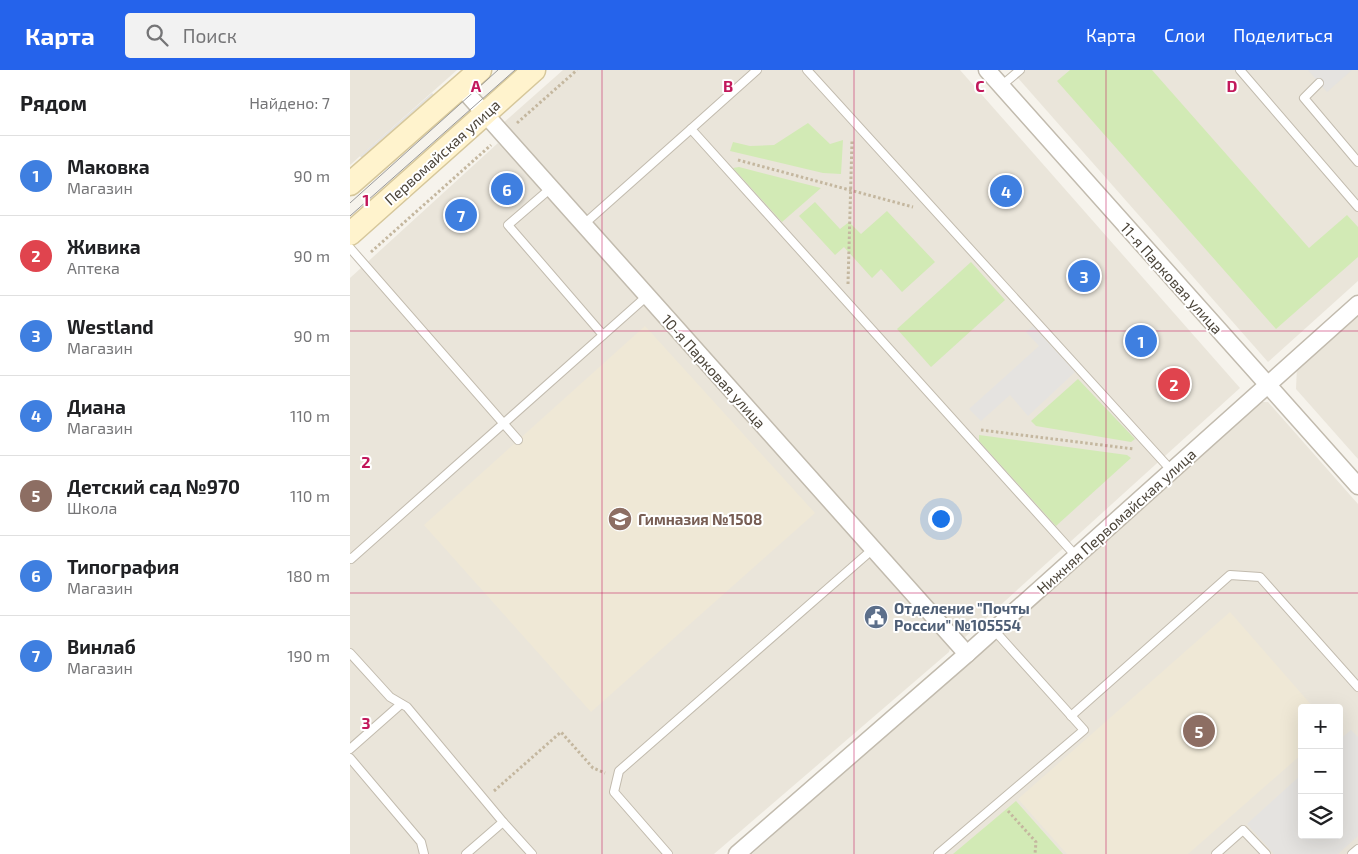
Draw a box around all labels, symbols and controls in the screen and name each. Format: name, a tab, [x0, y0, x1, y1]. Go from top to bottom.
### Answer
search box	[125, 13, 475, 58]
text: Карта	[25, 21, 95, 50]
icon: search	[143, 21, 171, 49]
text: Поиск	[183, 24, 237, 47]
text: Карта	[1086, 24, 1136, 46]
text: Слои	[1164, 24, 1205, 46]
text: Поделиться	[1233, 24, 1333, 46]
text: A	[471, 76, 482, 95]
text: B	[723, 76, 733, 95]
text: C	[975, 76, 985, 95]
text: D	[1227, 76, 1238, 95]
text: Рядом	[20, 90, 87, 115]
text: Найдено: 7	[249, 93, 330, 112]
street label: Первомайская улица	[381, 95, 504, 209]
text: Маковка	[67, 155, 150, 178]
text: 1	[33, 166, 39, 185]
text: 90 m	[294, 166, 330, 185]
pin: 6	[491, 170, 523, 208]
pin: 4	[990, 172, 1022, 210]
text: Магазин	[67, 178, 133, 197]
text: 1	[363, 190, 369, 209]
pin: 7	[445, 196, 477, 234]
street label: 11-я Парковая улица	[1116, 219, 1227, 338]
text: Живика	[67, 235, 141, 258]
text: 2	[31, 246, 41, 265]
text: 90 m	[294, 246, 330, 265]
pin: 3	[1068, 257, 1100, 295]
text: Аптека	[67, 258, 120, 277]
street label: 10-я Парковая улица	[657, 310, 770, 432]
text: Westland	[67, 315, 154, 338]
pin: 1	[1125, 322, 1157, 360]
text: 3	[31, 326, 41, 345]
text: 90 m	[294, 326, 330, 345]
text: Магазин	[67, 338, 133, 357]
pin: 2	[1158, 365, 1190, 403]
text: Диана	[67, 395, 126, 418]
text: 4	[31, 406, 41, 425]
text: 110 m	[290, 406, 330, 425]
text: Магазин	[67, 418, 133, 437]
street label: Нижняя Первомайская улица	[1033, 445, 1200, 598]
text: 2	[361, 452, 371, 471]
text: Детский сад №970	[67, 475, 240, 498]
text: 5	[32, 486, 40, 505]
text: 110 m	[290, 486, 330, 505]
text: Школа	[67, 498, 117, 517]
school or university icon: Гимназия №1508	[607, 506, 633, 532]
your location	[928, 506, 954, 532]
place label: Гимназия №1508	[638, 510, 762, 528]
text: Типография	[67, 555, 179, 578]
text: 6	[31, 566, 41, 585]
text: 180 m	[287, 566, 330, 585]
text: Магазин	[67, 578, 133, 597]
place label: Отделение "Почты России" №105554	[894, 599, 1030, 634]
public building icon: Отделение "Почты России" №105554	[863, 604, 889, 630]
text: Винлаб	[67, 635, 136, 658]
text: 7	[32, 646, 40, 665]
text: 190 m	[287, 646, 330, 665]
text: Магазин	[67, 658, 133, 677]
map controls	[1298, 704, 1343, 839]
button: +	[1298, 704, 1343, 749]
pin: 5	[1183, 712, 1215, 750]
text: 3	[361, 713, 371, 732]
button: −	[1298, 749, 1343, 794]
button: layers	[1298, 794, 1343, 839]

